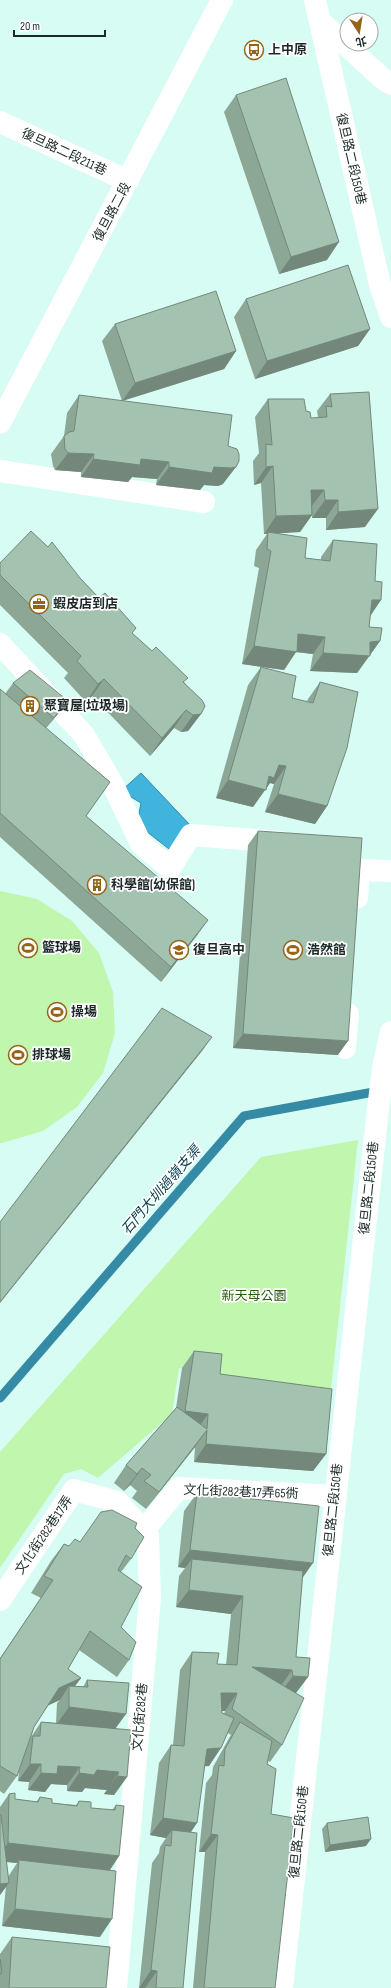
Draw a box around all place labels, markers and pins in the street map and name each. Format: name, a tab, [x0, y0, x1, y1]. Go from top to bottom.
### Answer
bus stop icon: 上中原	[243, 39, 265, 61]
place label: 上中原	[268, 42, 307, 58]
office icon: 蝦皮店到店	[28, 593, 50, 615]
place label: 蝦皮店到店	[53, 596, 118, 612]
building icon: 聚寶屋(垃圾場)	[19, 695, 41, 717]
place label: 聚寶屋(垃圾場)	[44, 698, 128, 714]
building icon: 科學館(幼保館)	[86, 874, 108, 896]
place label: 科學館(幼保館)	[111, 877, 195, 893]
sports icon: 籃球場	[17, 937, 39, 959]
school or university icon: 復旦高中	[168, 939, 190, 961]
sports icon: 浩然館	[282, 939, 304, 961]
place label: 籃球場	[42, 940, 81, 956]
place label: 復旦高中	[193, 942, 245, 958]
place label: 浩然館	[307, 942, 346, 958]
sports icon: 操場	[46, 1001, 68, 1023]
place label: 操場	[71, 1004, 97, 1020]
sports icon: 排球場	[7, 1044, 29, 1066]
place label: 排球場	[32, 1047, 71, 1063]

